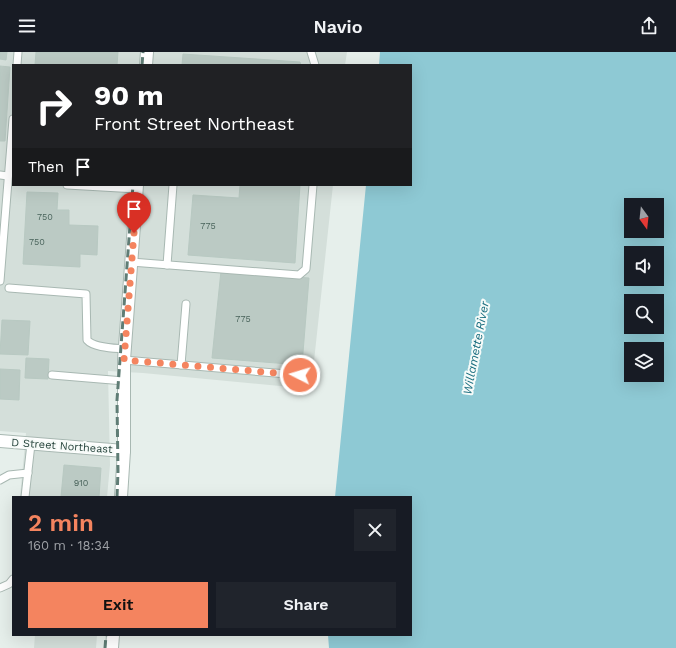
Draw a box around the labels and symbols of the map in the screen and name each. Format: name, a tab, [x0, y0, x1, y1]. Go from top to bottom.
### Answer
pin	[117, 192, 151, 233]
north arrow	[624, 198, 664, 238]
house number: 750	[37, 212, 53, 222]
house number: 775	[200, 221, 216, 231]
house number: 750	[29, 237, 45, 247]
water label: Willamette River	[460, 299, 492, 396]
house number: 775	[235, 314, 251, 324]
position arrow	[279, 354, 321, 396]
street label: D Street Northeast	[11, 436, 114, 456]
house number: 910	[74, 478, 89, 488]

